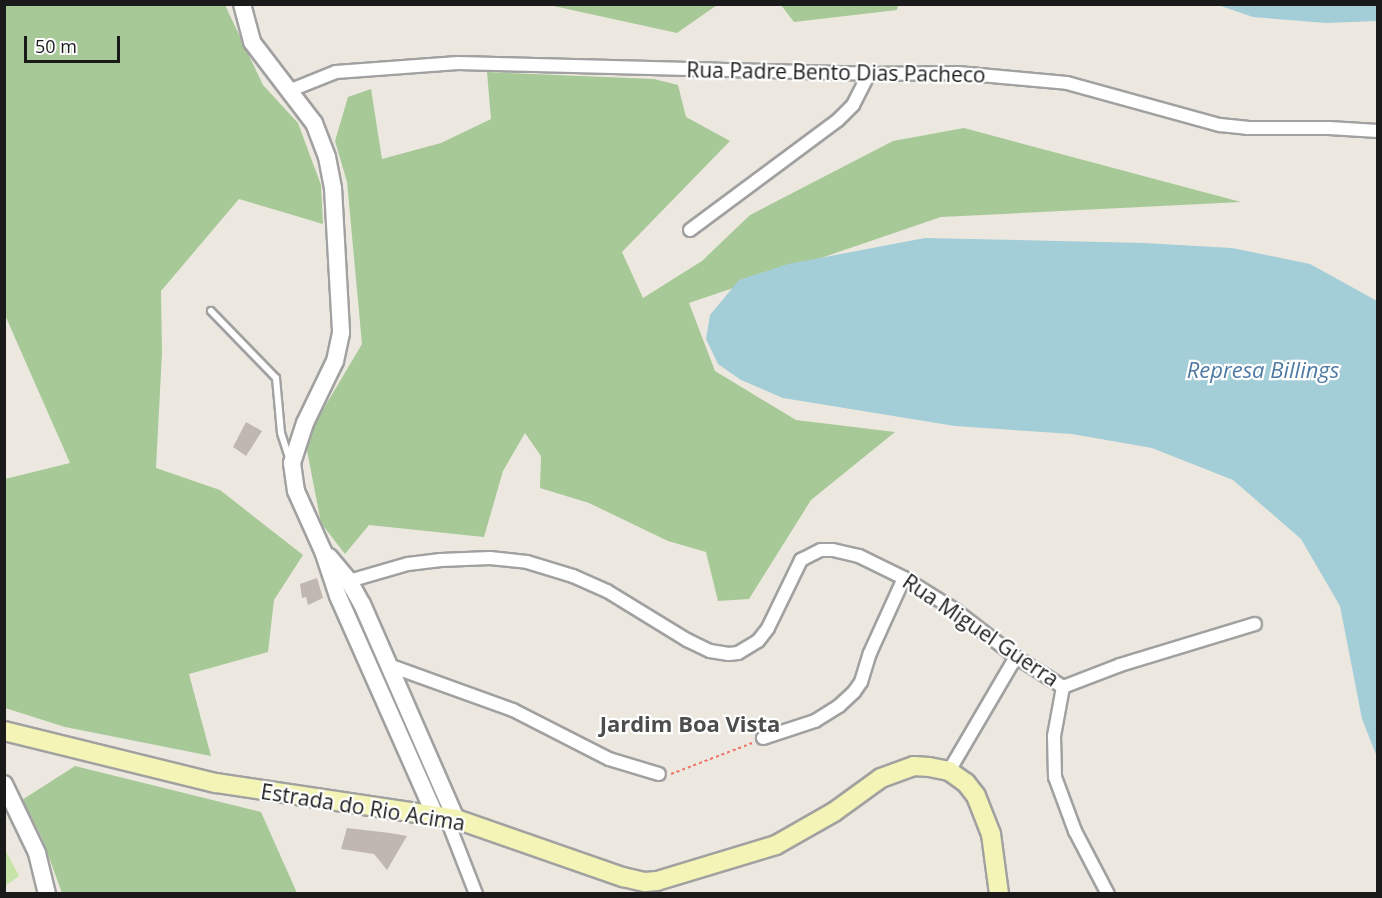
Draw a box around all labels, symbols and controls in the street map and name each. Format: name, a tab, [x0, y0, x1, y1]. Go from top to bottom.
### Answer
scale bar	[27, 24, 123, 62]
text: 50 m	[35, 34, 77, 58]
street label: Rua Padre Bento Dias Pacheco	[686, 57, 986, 87]
water label: Represa Billings	[1187, 357, 1339, 383]
street label: Rua Miguel Guerra	[898, 568, 1064, 692]
district label: Jardim Boa Vista	[600, 711, 780, 737]
street label: Estrada do Rio Acima	[259, 778, 467, 836]

